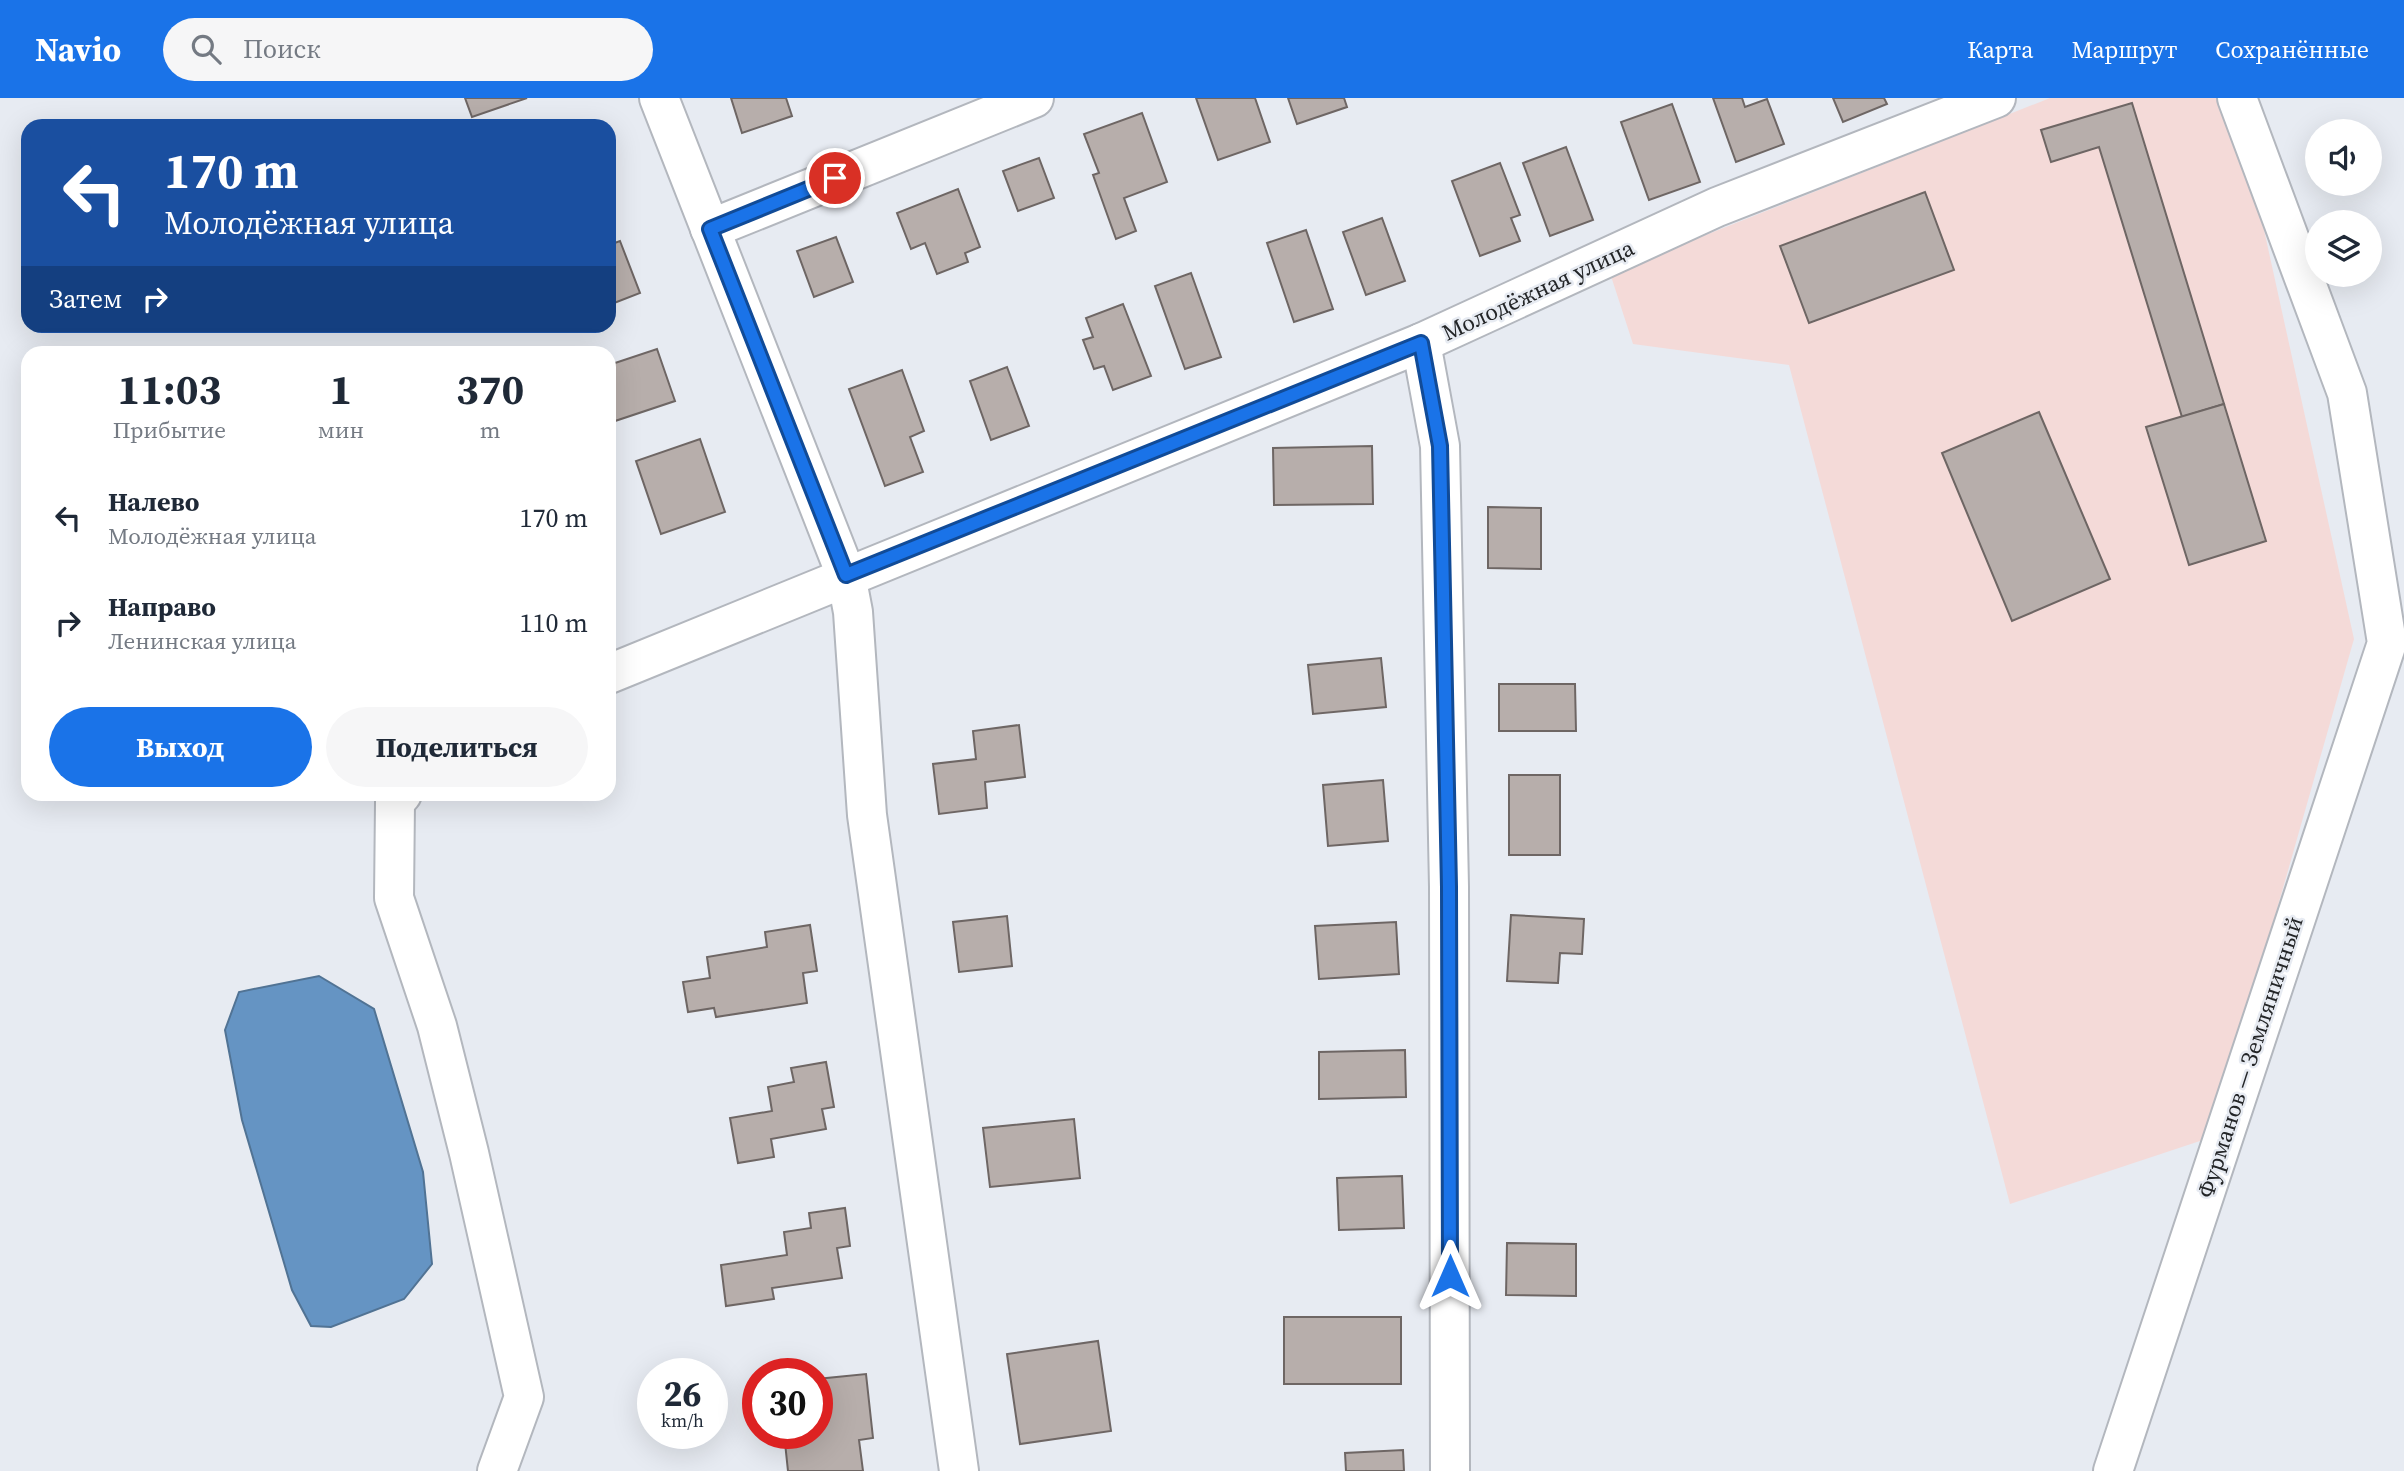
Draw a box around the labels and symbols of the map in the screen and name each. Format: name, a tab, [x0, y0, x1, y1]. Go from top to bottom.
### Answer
pin	[805, 148, 865, 208]
street label: Молодёжная улица	[1437, 231, 1639, 349]
street label: Фурманов — Земляничный	[2189, 912, 2311, 1202]
position arrow	[1413, 1239, 1487, 1313]
speed limit sign: 30	[742, 1358, 833, 1449]

